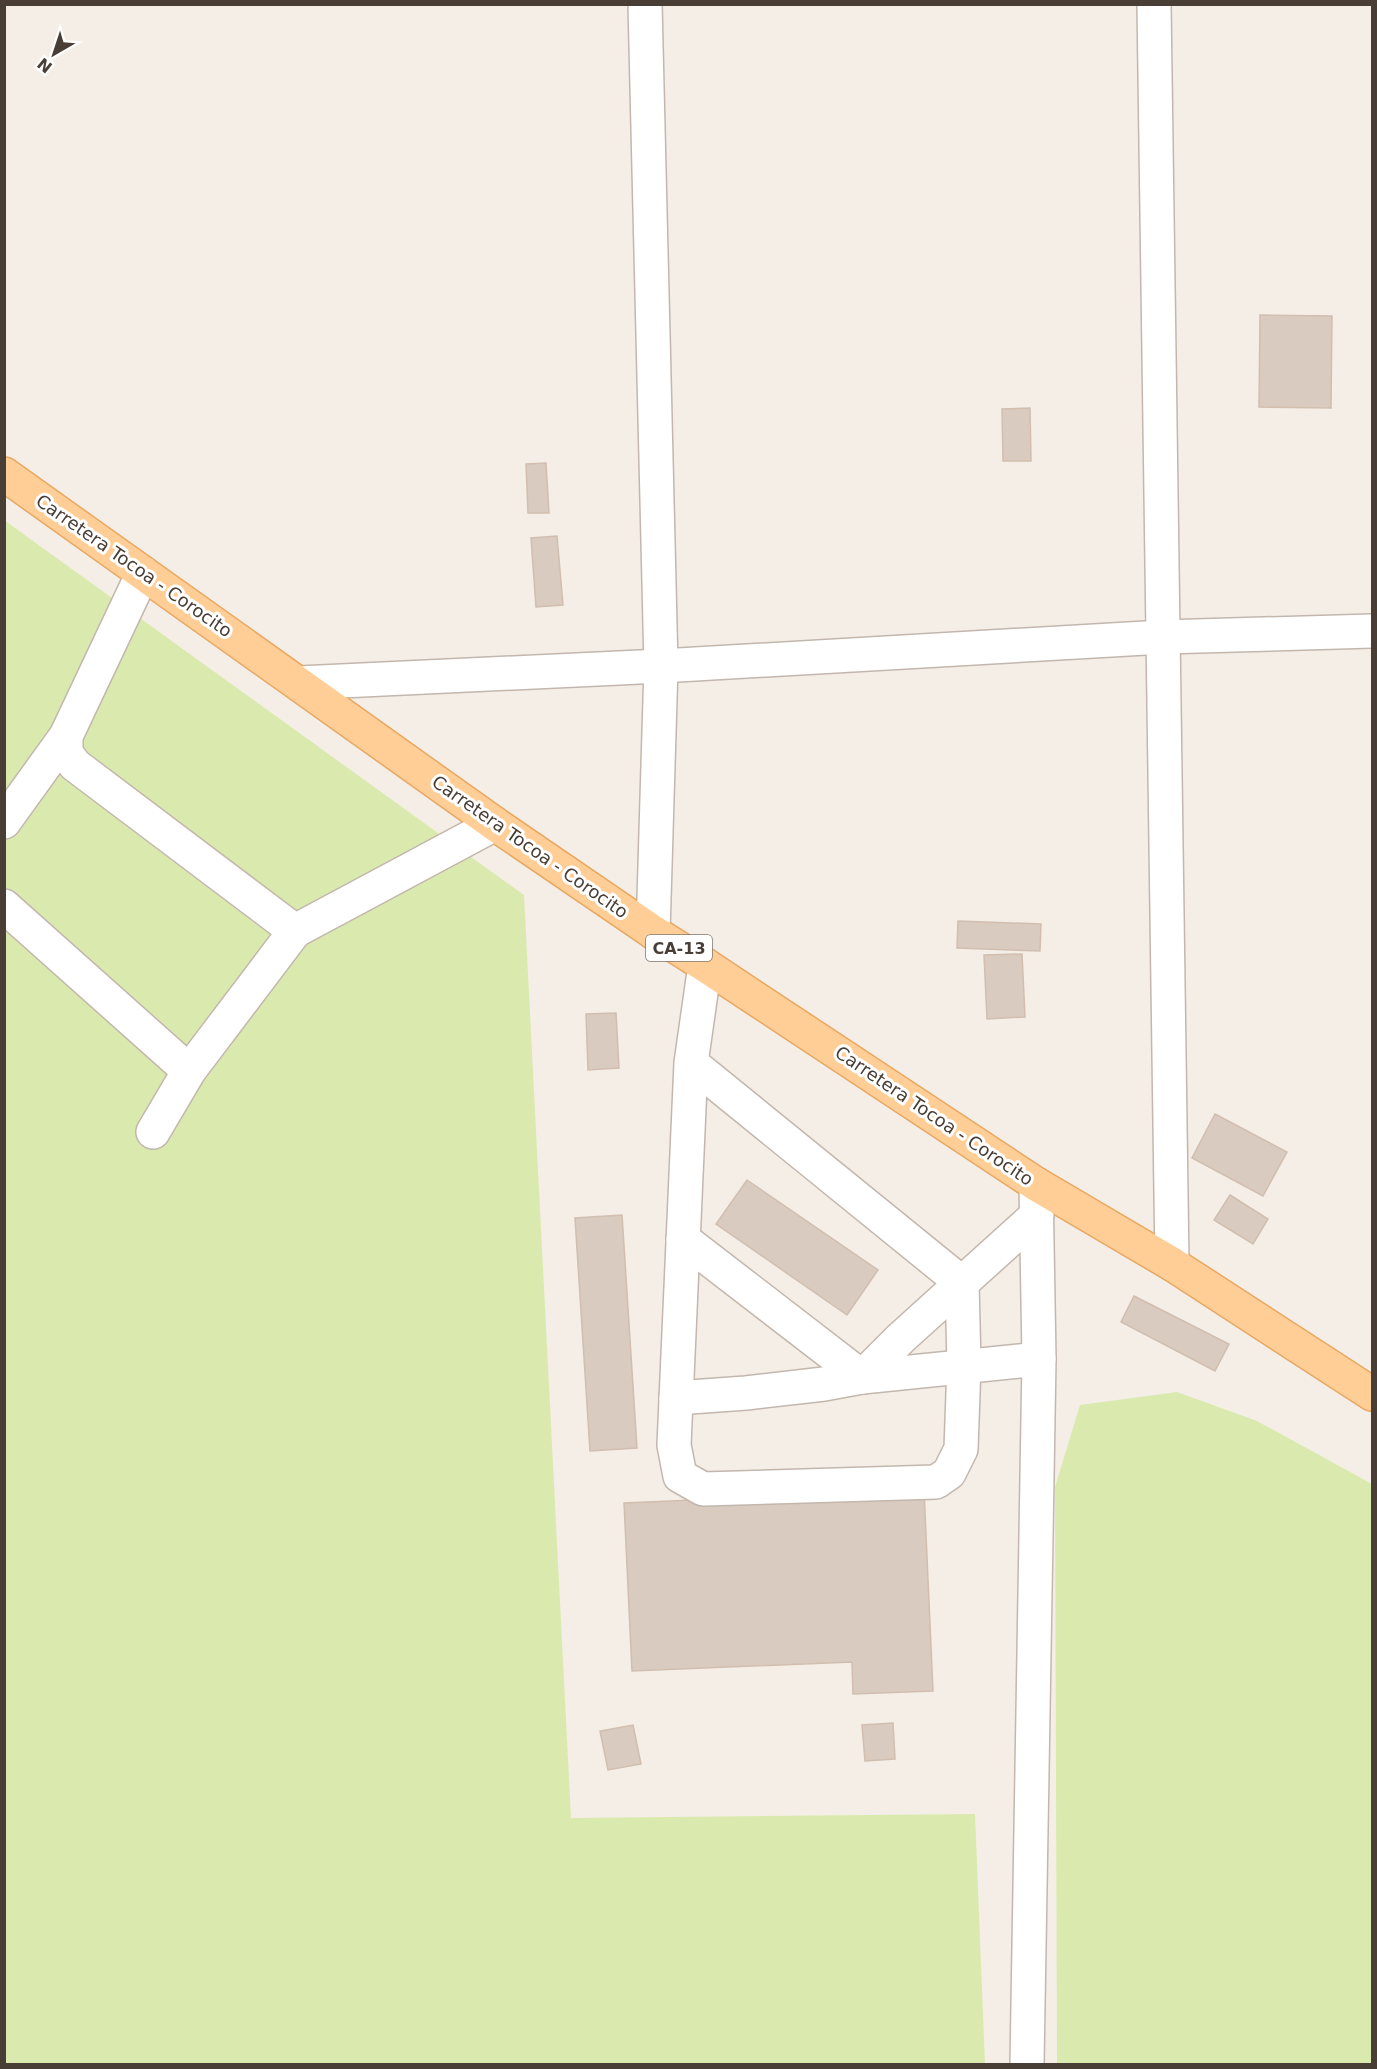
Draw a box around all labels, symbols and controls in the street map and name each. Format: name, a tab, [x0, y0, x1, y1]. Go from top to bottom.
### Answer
north arrow	[24, 24, 84, 84]
text: N	[34, 54, 56, 77]
street label: Carretera Tocoa - Corocito	[32, 490, 236, 641]
street label: Carretera Tocoa - Corocito	[428, 771, 632, 922]
road number: CA-13	[646, 935, 712, 961]
street label: Carretera Tocoa - Corocito	[831, 1041, 1037, 1190]

